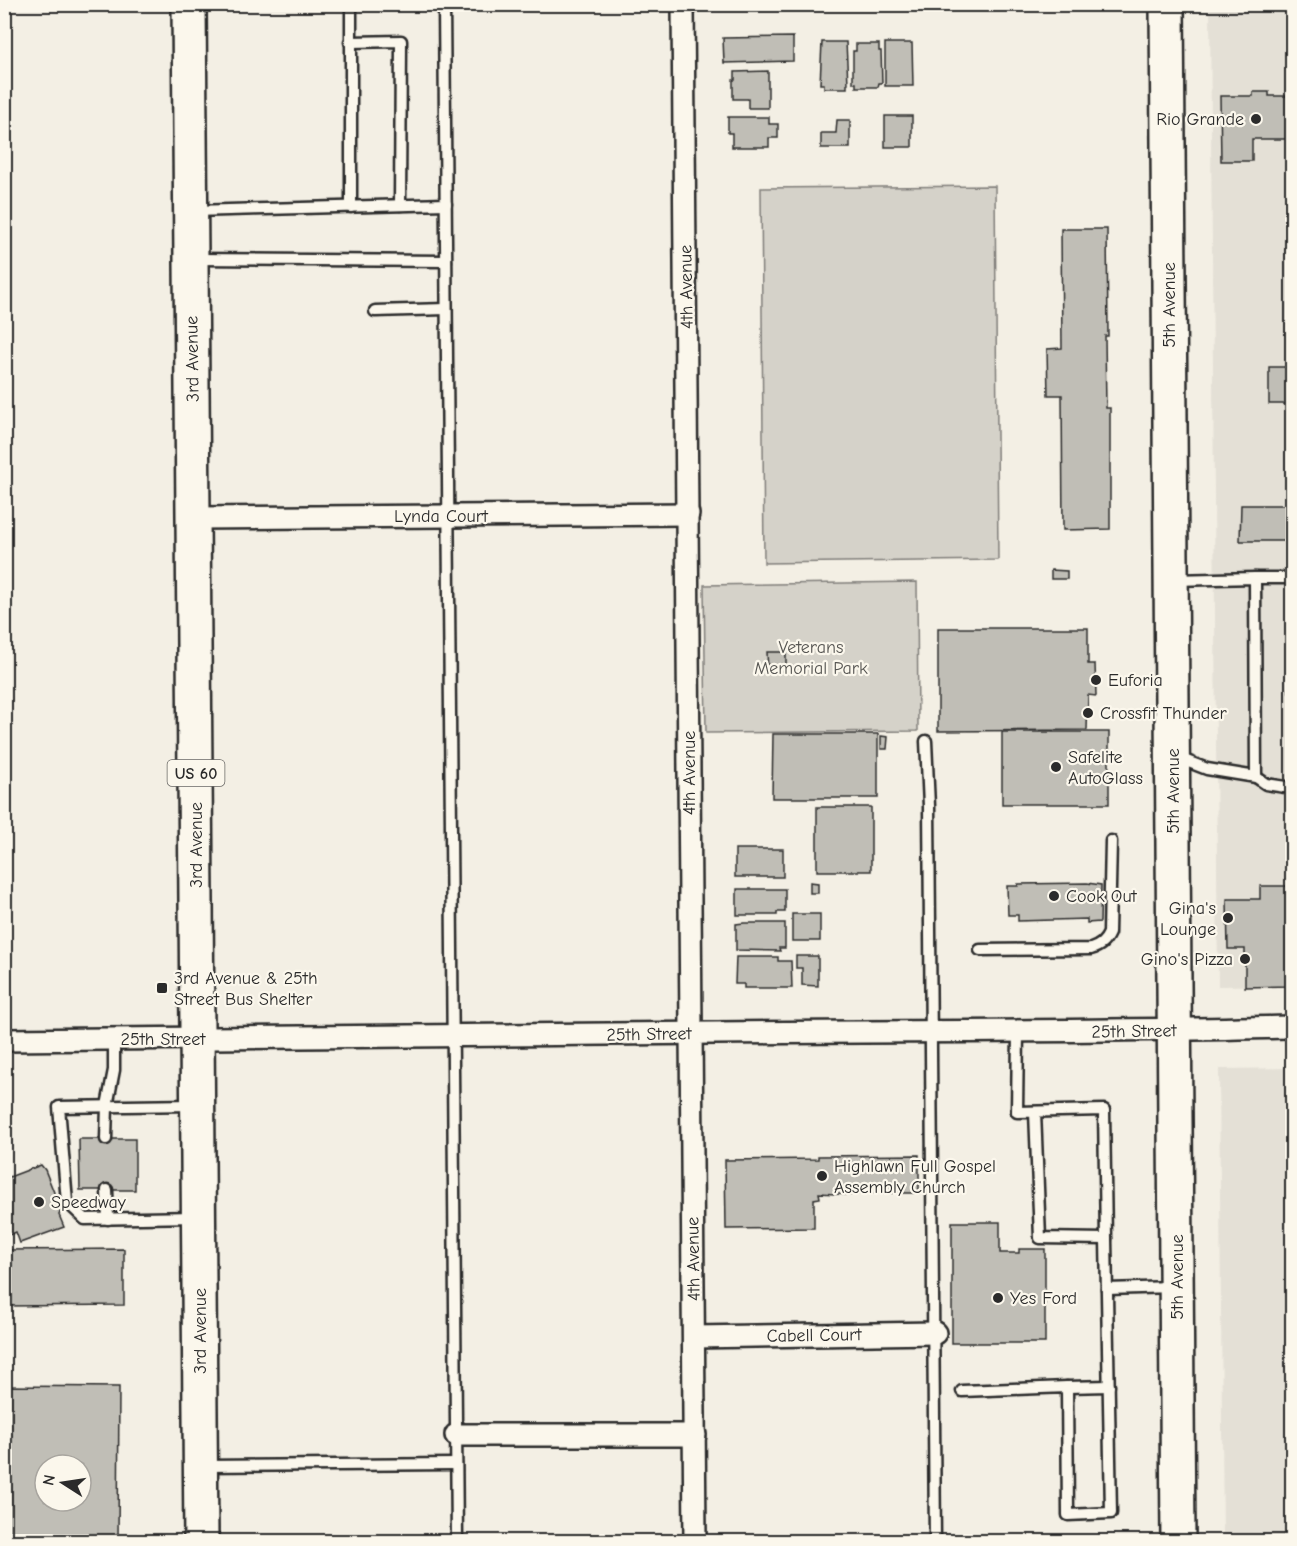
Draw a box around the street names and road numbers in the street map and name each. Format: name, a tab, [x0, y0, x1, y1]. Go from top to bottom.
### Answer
street label: 4th Avenue	[675, 245, 698, 329]
street label: 5th Avenue	[1159, 262, 1180, 348]
street label: 3rd Avenue	[181, 316, 204, 402]
street label: Lynda Court	[394, 506, 489, 527]
street label: 4th Avenue	[679, 731, 700, 815]
street label: 5th Avenue	[1163, 748, 1184, 834]
road number: US 60	[168, 760, 224, 786]
street label: 3rd Avenue	[186, 802, 207, 888]
street label: 25th Street	[1091, 1020, 1178, 1043]
street label: 25th Street	[606, 1023, 693, 1046]
street label: 25th Street	[120, 1029, 206, 1050]
street label: 4th Avenue	[682, 1217, 705, 1301]
street label: 5th Avenue	[1167, 1234, 1188, 1320]
street label: 3rd Avenue	[190, 1288, 211, 1374]
street label: Cabell Court	[766, 1324, 863, 1347]

